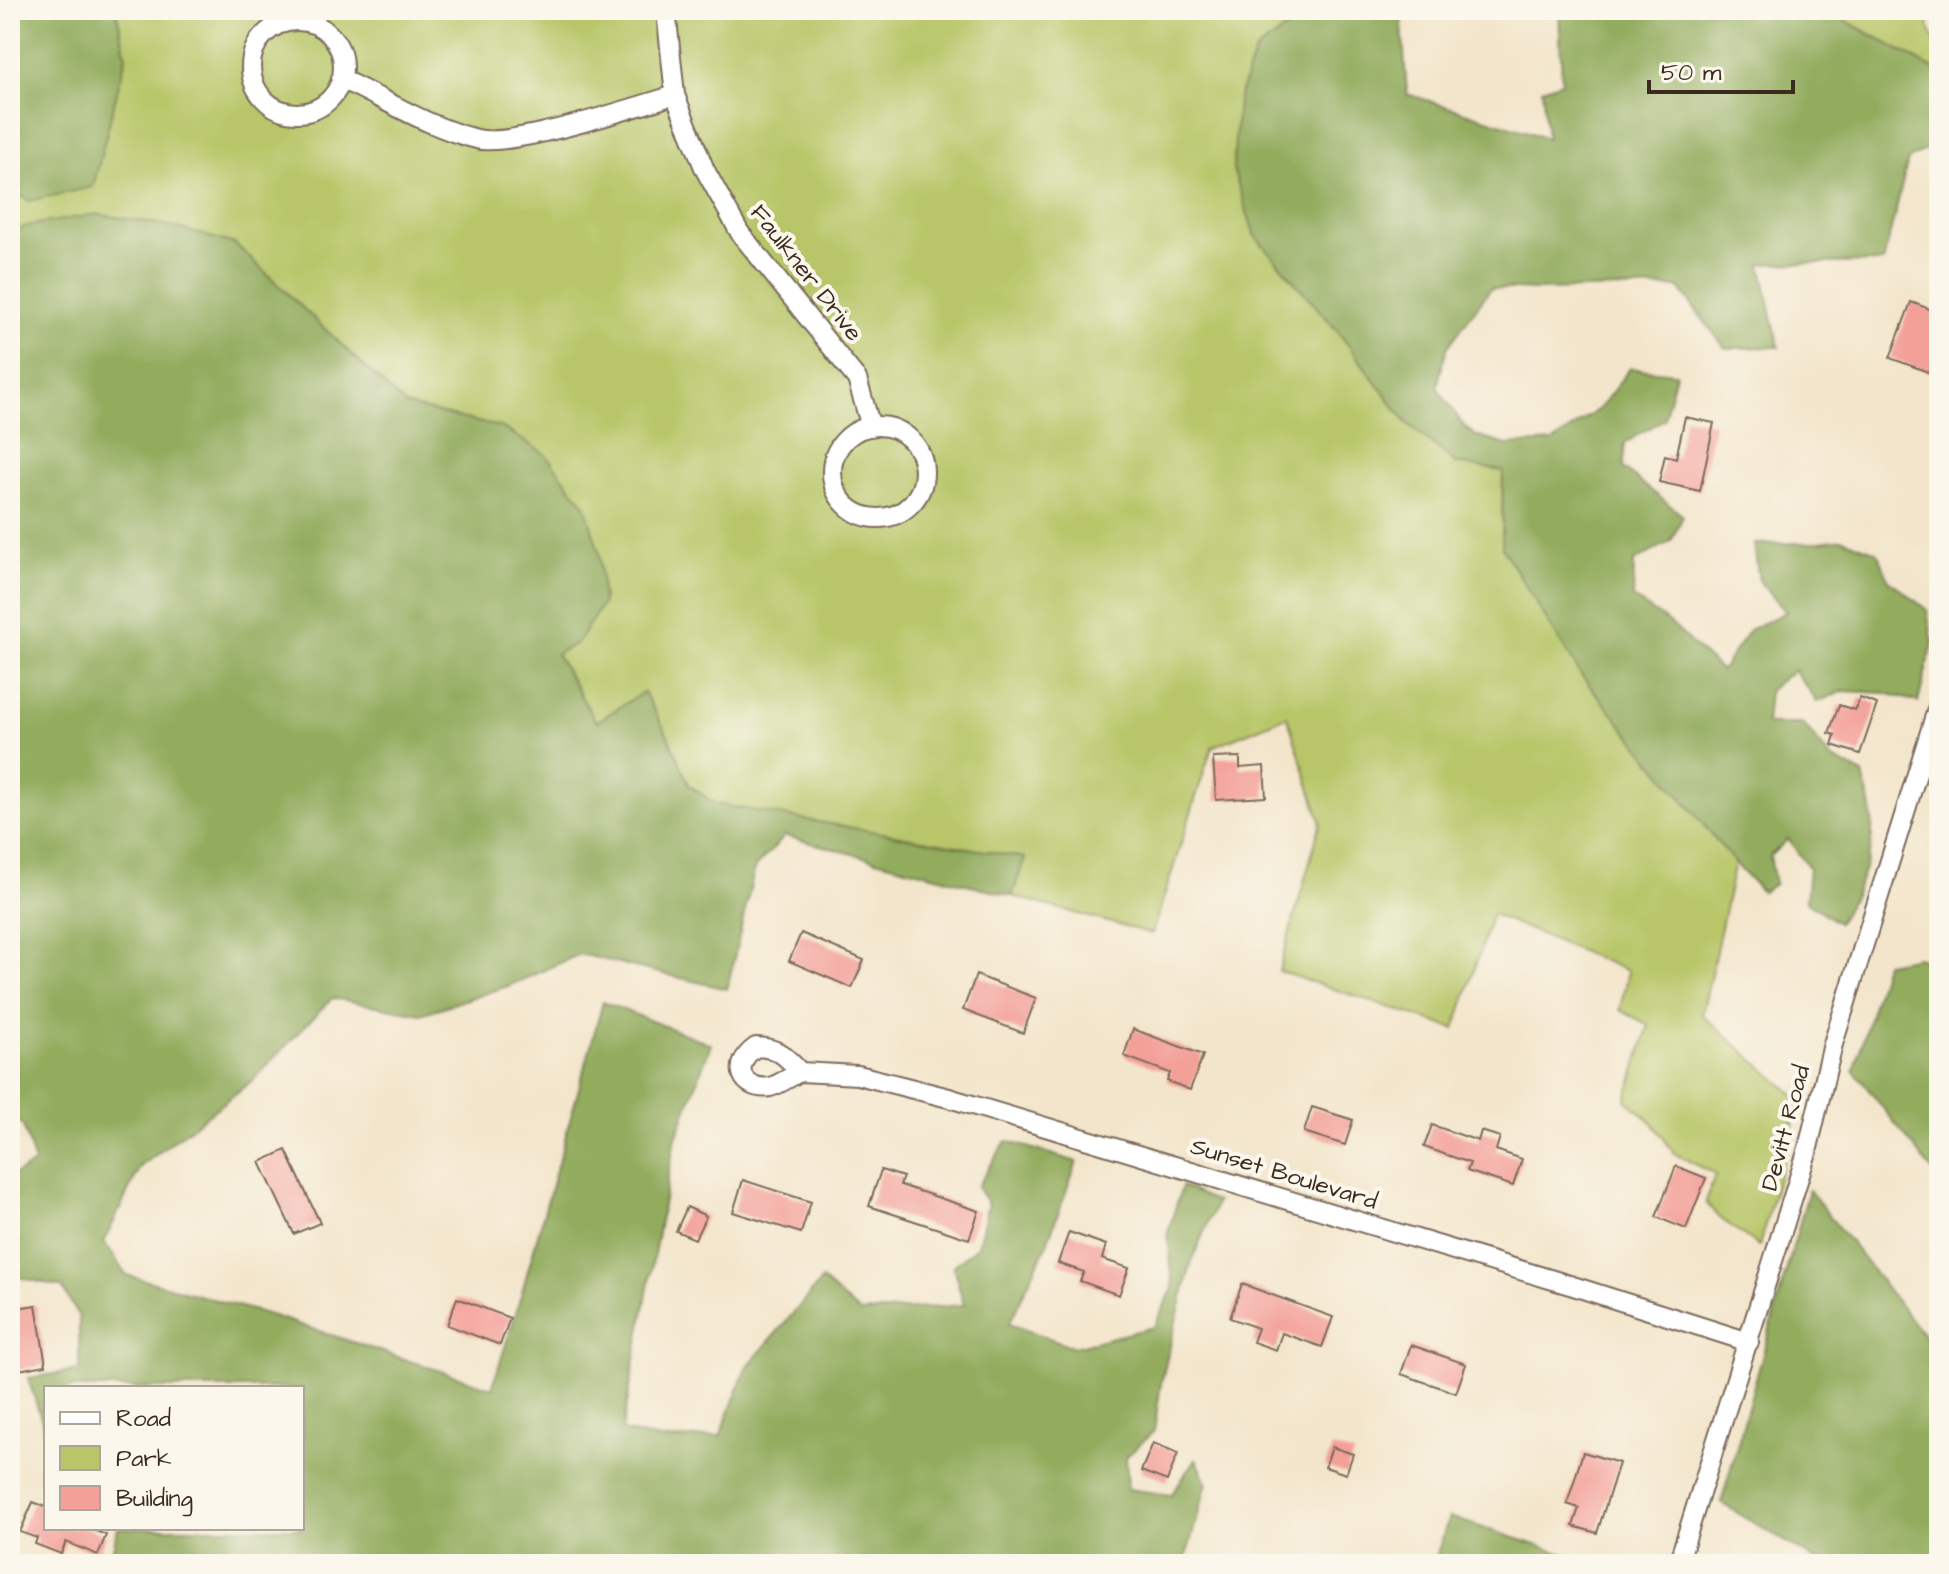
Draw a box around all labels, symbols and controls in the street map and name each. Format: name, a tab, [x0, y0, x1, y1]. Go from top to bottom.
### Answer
scale bar	[1649, 44, 1793, 94]
text: 50 m	[1661, 56, 1722, 90]
street label: Faulkner Drive	[742, 197, 870, 349]
street label: Devitt Road	[1753, 1061, 1819, 1195]
street label: Sunset Boulevard	[1186, 1129, 1382, 1219]
legend	[44, 1386, 304, 1530]
text: Road	[116, 1402, 171, 1436]
text: Park	[116, 1442, 172, 1476]
text: Building	[116, 1482, 193, 1517]

